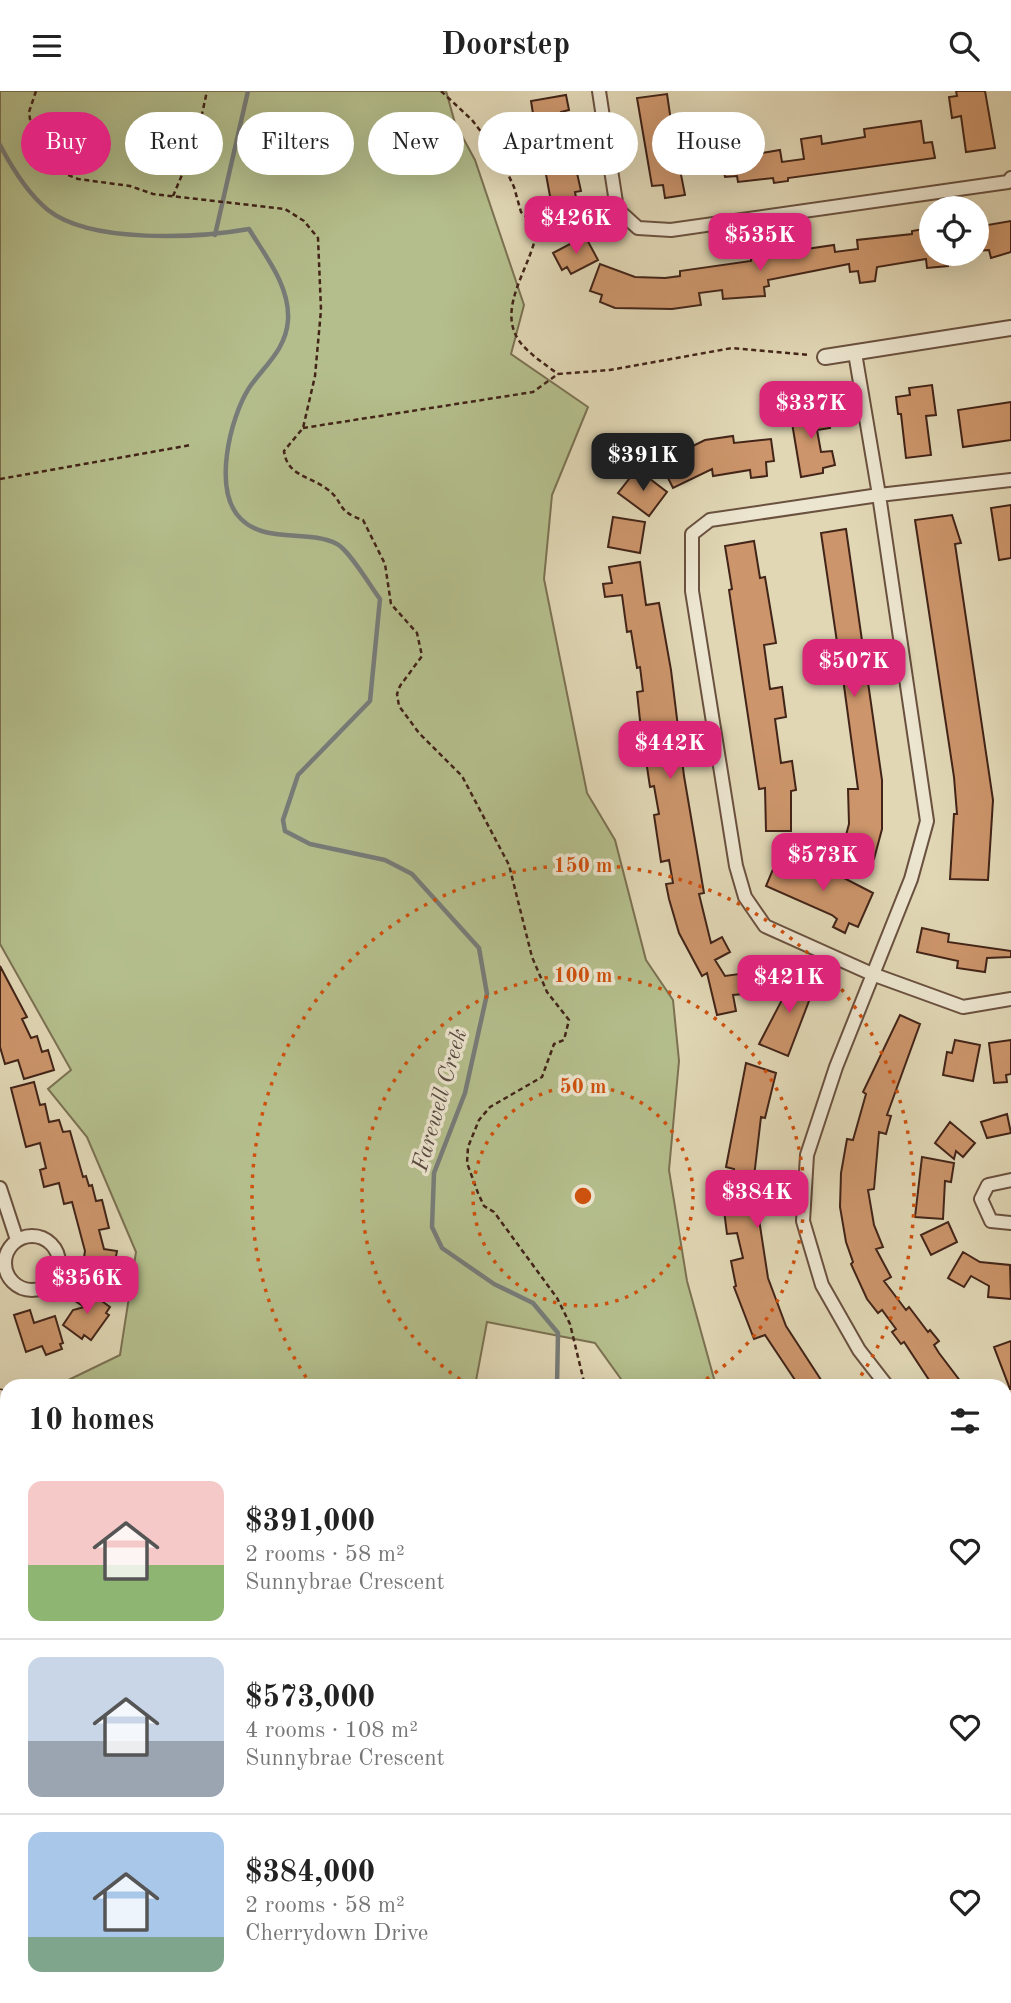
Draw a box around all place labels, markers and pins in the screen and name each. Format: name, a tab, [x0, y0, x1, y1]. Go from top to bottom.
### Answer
pin: $426K	[527, 197, 625, 256]
pin: $535K	[711, 213, 809, 273]
pin: $337K	[762, 381, 860, 441]
pin: $391K	[594, 433, 692, 493]
pin: $507K	[805, 639, 903, 699]
pin: $442K	[621, 721, 719, 781]
pin: $573K	[774, 833, 872, 893]
pin: $421K	[740, 955, 838, 1015]
pin: $384K	[708, 1171, 806, 1230]
centre of rings	[571, 1184, 595, 1208]
pin: $356K	[38, 1257, 136, 1316]

